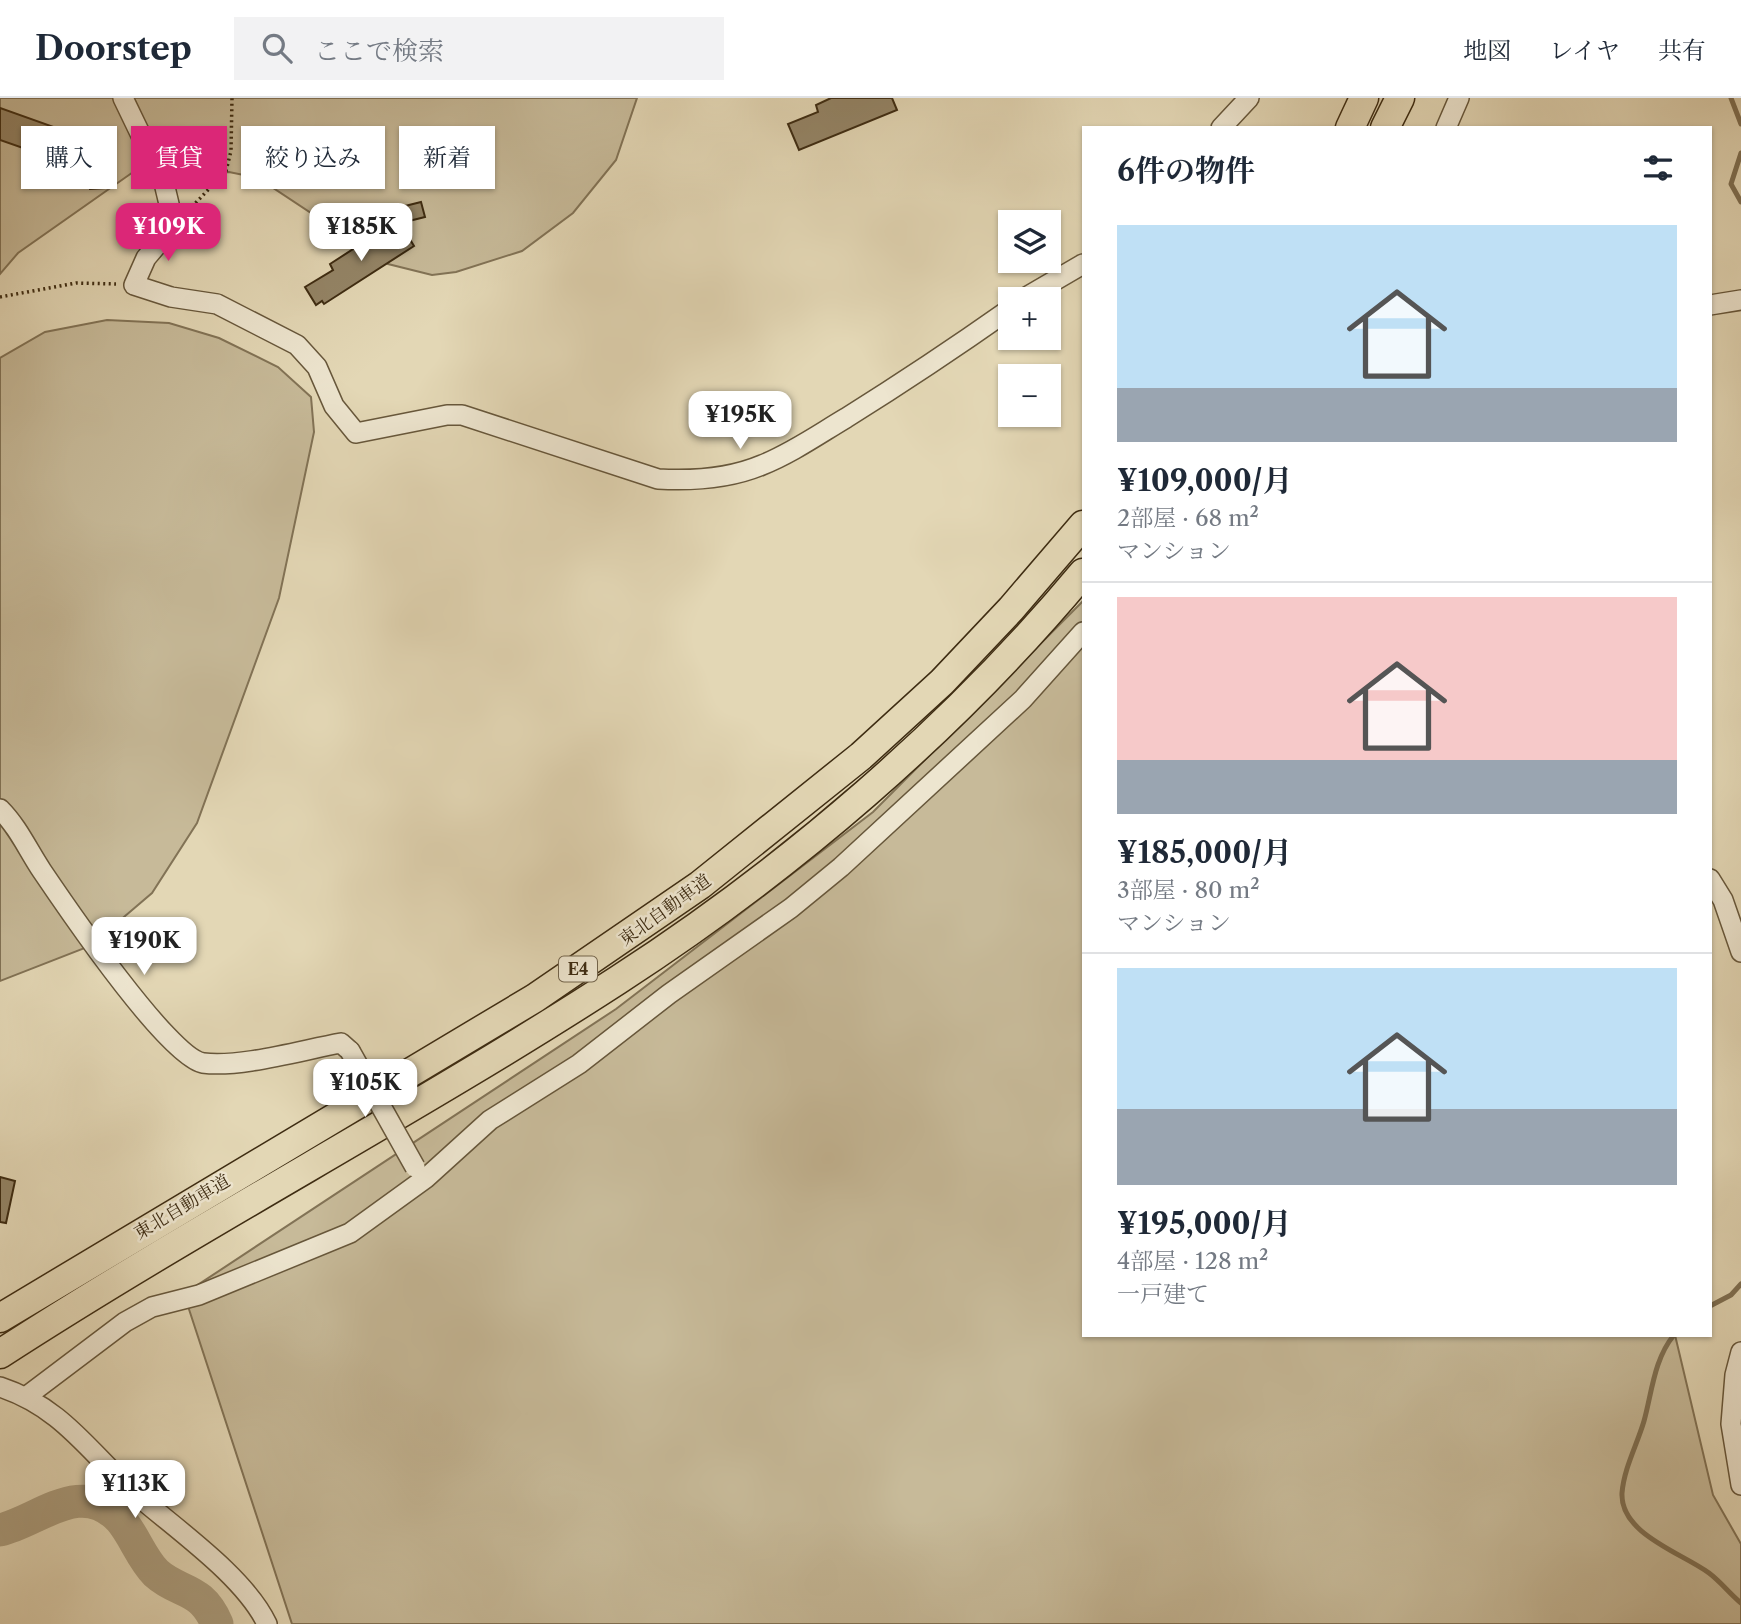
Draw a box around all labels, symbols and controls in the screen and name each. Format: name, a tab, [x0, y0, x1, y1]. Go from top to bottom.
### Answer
search box	[234, 17, 724, 80]
text: Doorstep	[35, 28, 192, 69]
icon: search	[258, 29, 296, 67]
text: ここで検索	[314, 35, 444, 67]
text: 地図	[1463, 36, 1511, 65]
text: レイヤ	[1549, 36, 1620, 65]
text: 共有	[1658, 36, 1706, 65]
chip: 購入	[21, 126, 117, 189]
chip: 賃貸	[131, 126, 227, 189]
chip: 絞り込み	[241, 126, 385, 189]
chip: 新着	[399, 126, 495, 189]
icon: filters	[1639, 149, 1677, 187]
text: 6件の物件	[1117, 152, 1255, 189]
pin: ¥109K	[119, 204, 217, 263]
pin: ¥185K	[312, 204, 410, 263]
map controls	[998, 210, 1061, 427]
button: layers	[998, 210, 1061, 273]
text: ¥109K	[132, 212, 204, 240]
text: ¥185K	[325, 212, 397, 240]
icon: home	[1334, 271, 1460, 397]
button: +	[998, 287, 1061, 350]
button: −	[998, 364, 1061, 427]
pin: ¥195K	[691, 392, 789, 451]
text: ¥195K	[705, 400, 775, 428]
text: ¥109,000/月	[1117, 462, 1293, 499]
text: 2部屋 · 68 m²	[1117, 504, 1259, 532]
text: マンション	[1117, 537, 1231, 565]
icon: home	[1334, 643, 1460, 769]
text: ¥185,000/月	[1117, 834, 1292, 871]
street label: 東北自動車道	[615, 869, 715, 951]
text: 3部屋 · 80 m²	[1117, 876, 1260, 904]
text: マンション	[1117, 909, 1231, 937]
pin: ¥190K	[95, 918, 193, 977]
text: ¥190K	[108, 926, 180, 954]
road number: E4	[559, 956, 597, 982]
icon: home	[1334, 1014, 1460, 1140]
pin: ¥105K	[316, 1060, 414, 1119]
text: ¥105K	[329, 1068, 401, 1096]
street label: 東北自動車道	[130, 1170, 234, 1244]
text: ¥195,000/月	[1117, 1205, 1291, 1242]
text: 4部屋 · 128 m²	[1117, 1247, 1269, 1275]
text: 一戸建て	[1117, 1280, 1209, 1308]
pin: ¥113K	[86, 1460, 184, 1520]
text: ¥113K	[101, 1469, 169, 1497]

